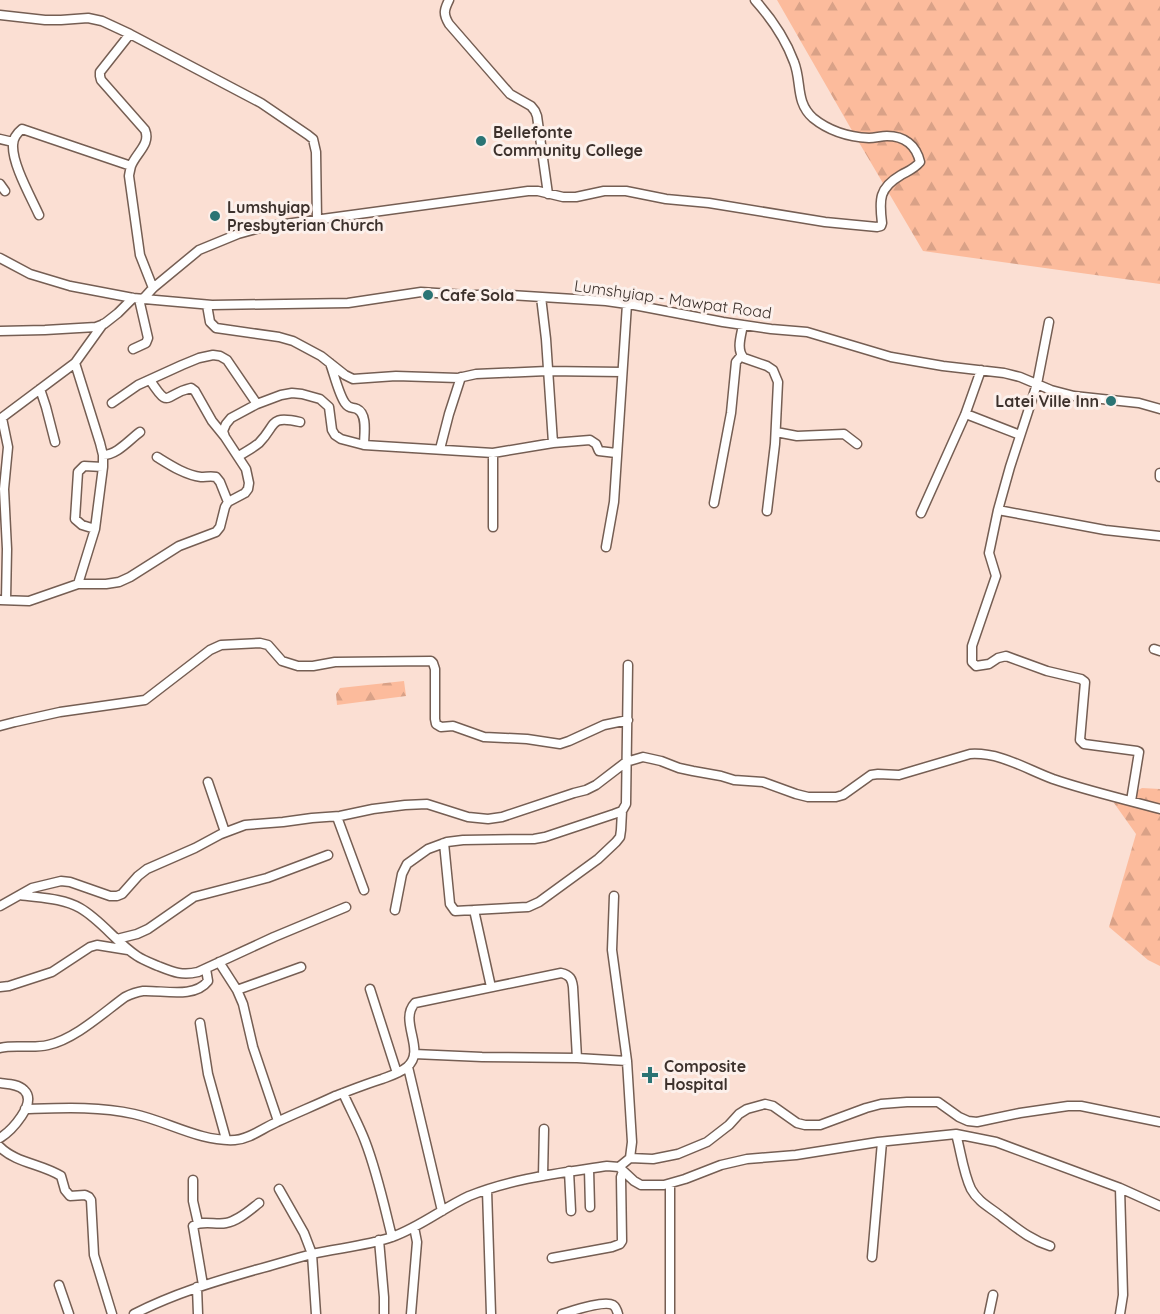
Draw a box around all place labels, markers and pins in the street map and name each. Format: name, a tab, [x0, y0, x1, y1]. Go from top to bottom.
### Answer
place label: Bellefonte Community College	[493, 122, 643, 160]
marker: Bellefonte Community College	[474, 134, 488, 148]
place label: Lumshyiap Presbyterian Church	[227, 197, 384, 235]
marker: Lumshyiap Presbyterian Church	[208, 209, 222, 223]
place label: Cafe Sola	[440, 285, 514, 305]
marker: Cafe Sola	[421, 288, 435, 302]
place label: Latei Ville Inn	[995, 391, 1099, 411]
marker: Latei Ville Inn	[1104, 394, 1118, 408]
place label: Composite Hospital	[664, 1056, 746, 1094]
marker: Composite Hospital	[641, 1066, 659, 1084]

